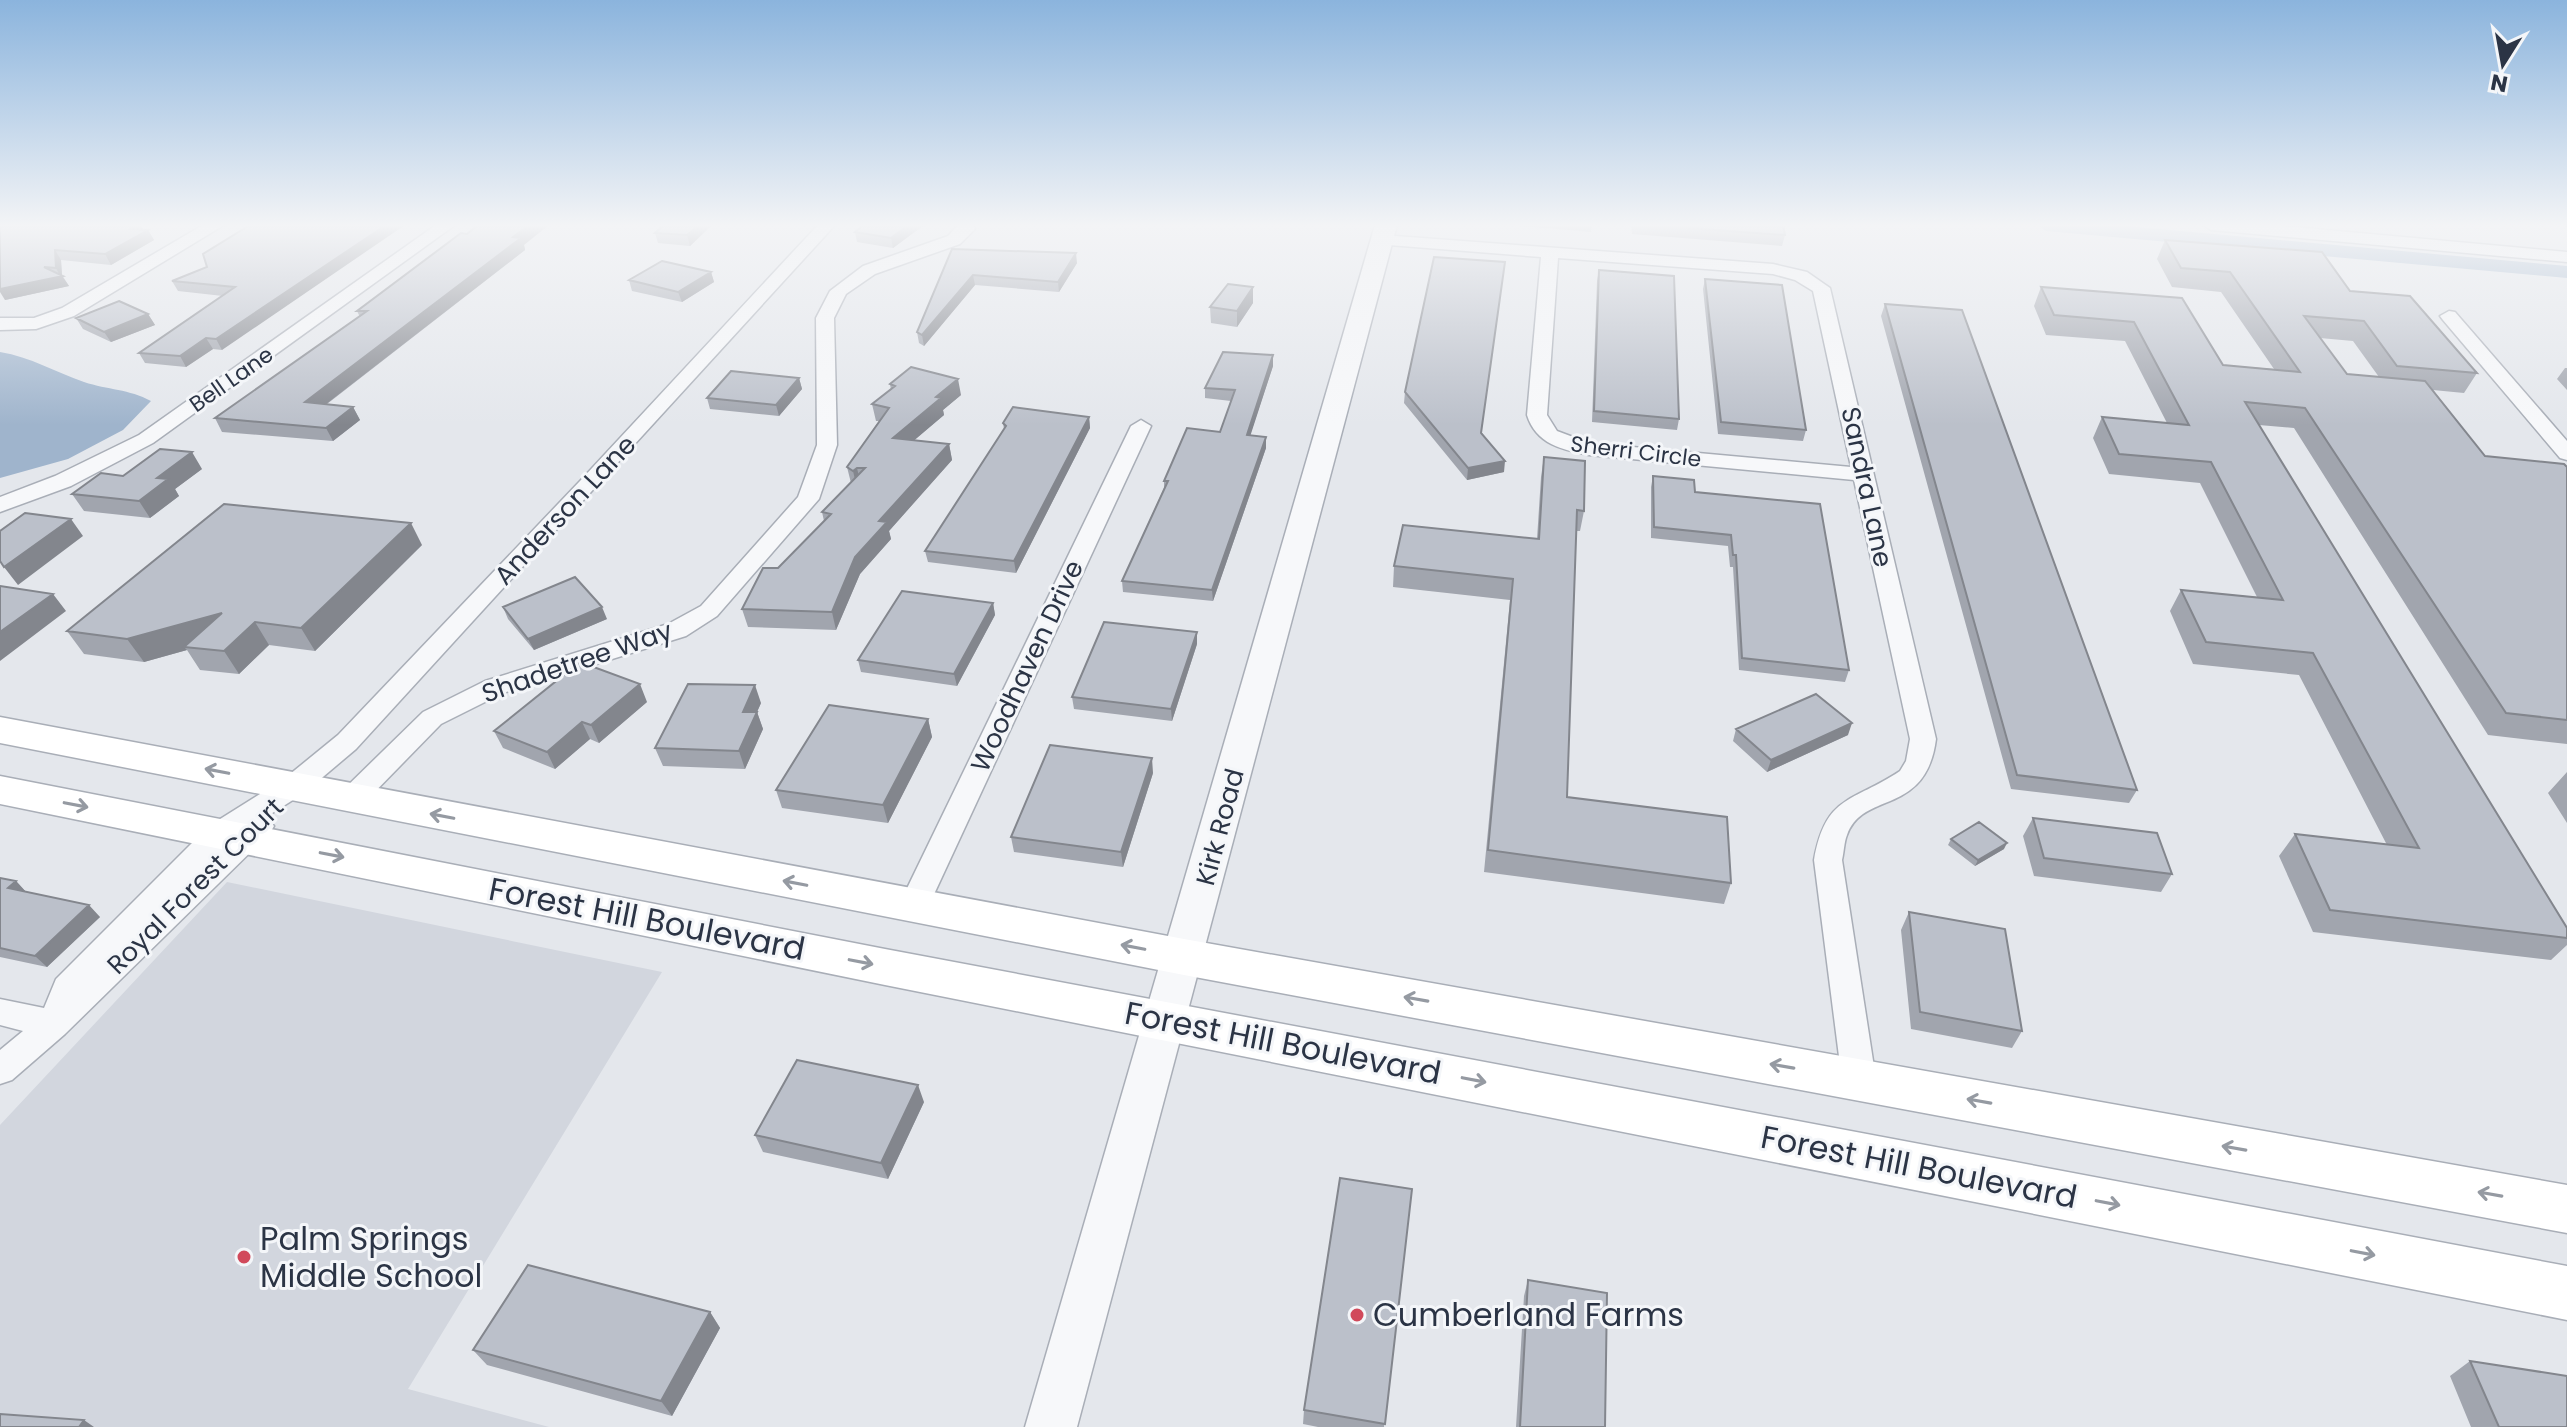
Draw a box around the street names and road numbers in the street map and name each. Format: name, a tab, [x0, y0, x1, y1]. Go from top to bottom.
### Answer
street label: Bell Lane	[183, 339, 279, 420]
street label: Sandra Lane	[1832, 404, 1902, 570]
street label: Anderson Lane	[486, 427, 644, 593]
street label: Sherri Circle	[1569, 428, 1703, 475]
street label: Woodhaven Drive	[962, 554, 1092, 778]
street label: Shadetree Way	[477, 612, 677, 711]
street label: Kirk Road	[1187, 765, 1253, 889]
street label: Royal Forest Court	[99, 790, 291, 982]
street label: Forest Hill Boulevard	[485, 866, 809, 971]
street label: Forest Hill Boulevard	[1121, 990, 1445, 1095]
street label: Forest Hill Boulevard	[1757, 1114, 2081, 1219]

